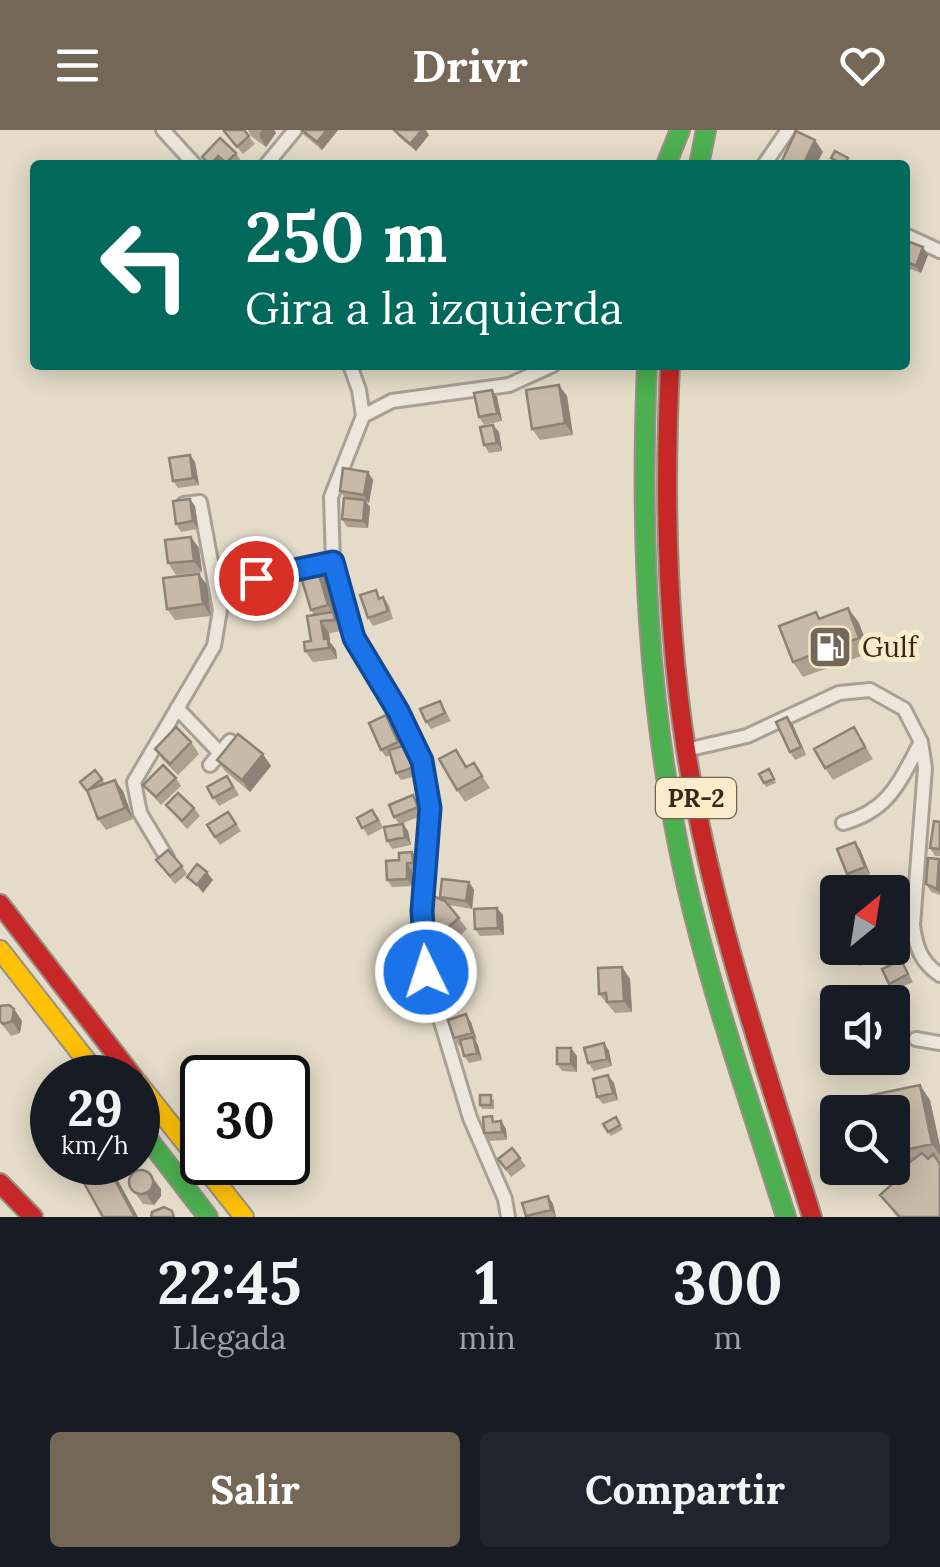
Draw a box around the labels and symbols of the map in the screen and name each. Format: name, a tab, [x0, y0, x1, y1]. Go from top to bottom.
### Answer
pin	[214, 536, 299, 621]
fuel station icon: Gulf	[807, 624, 853, 670]
place label: Gulf	[862, 629, 920, 665]
road number: PR-2	[656, 778, 736, 818]
north arrow	[820, 875, 910, 965]
position arrow	[374, 920, 478, 1024]
speed limit sign: 30	[180, 1055, 310, 1185]

